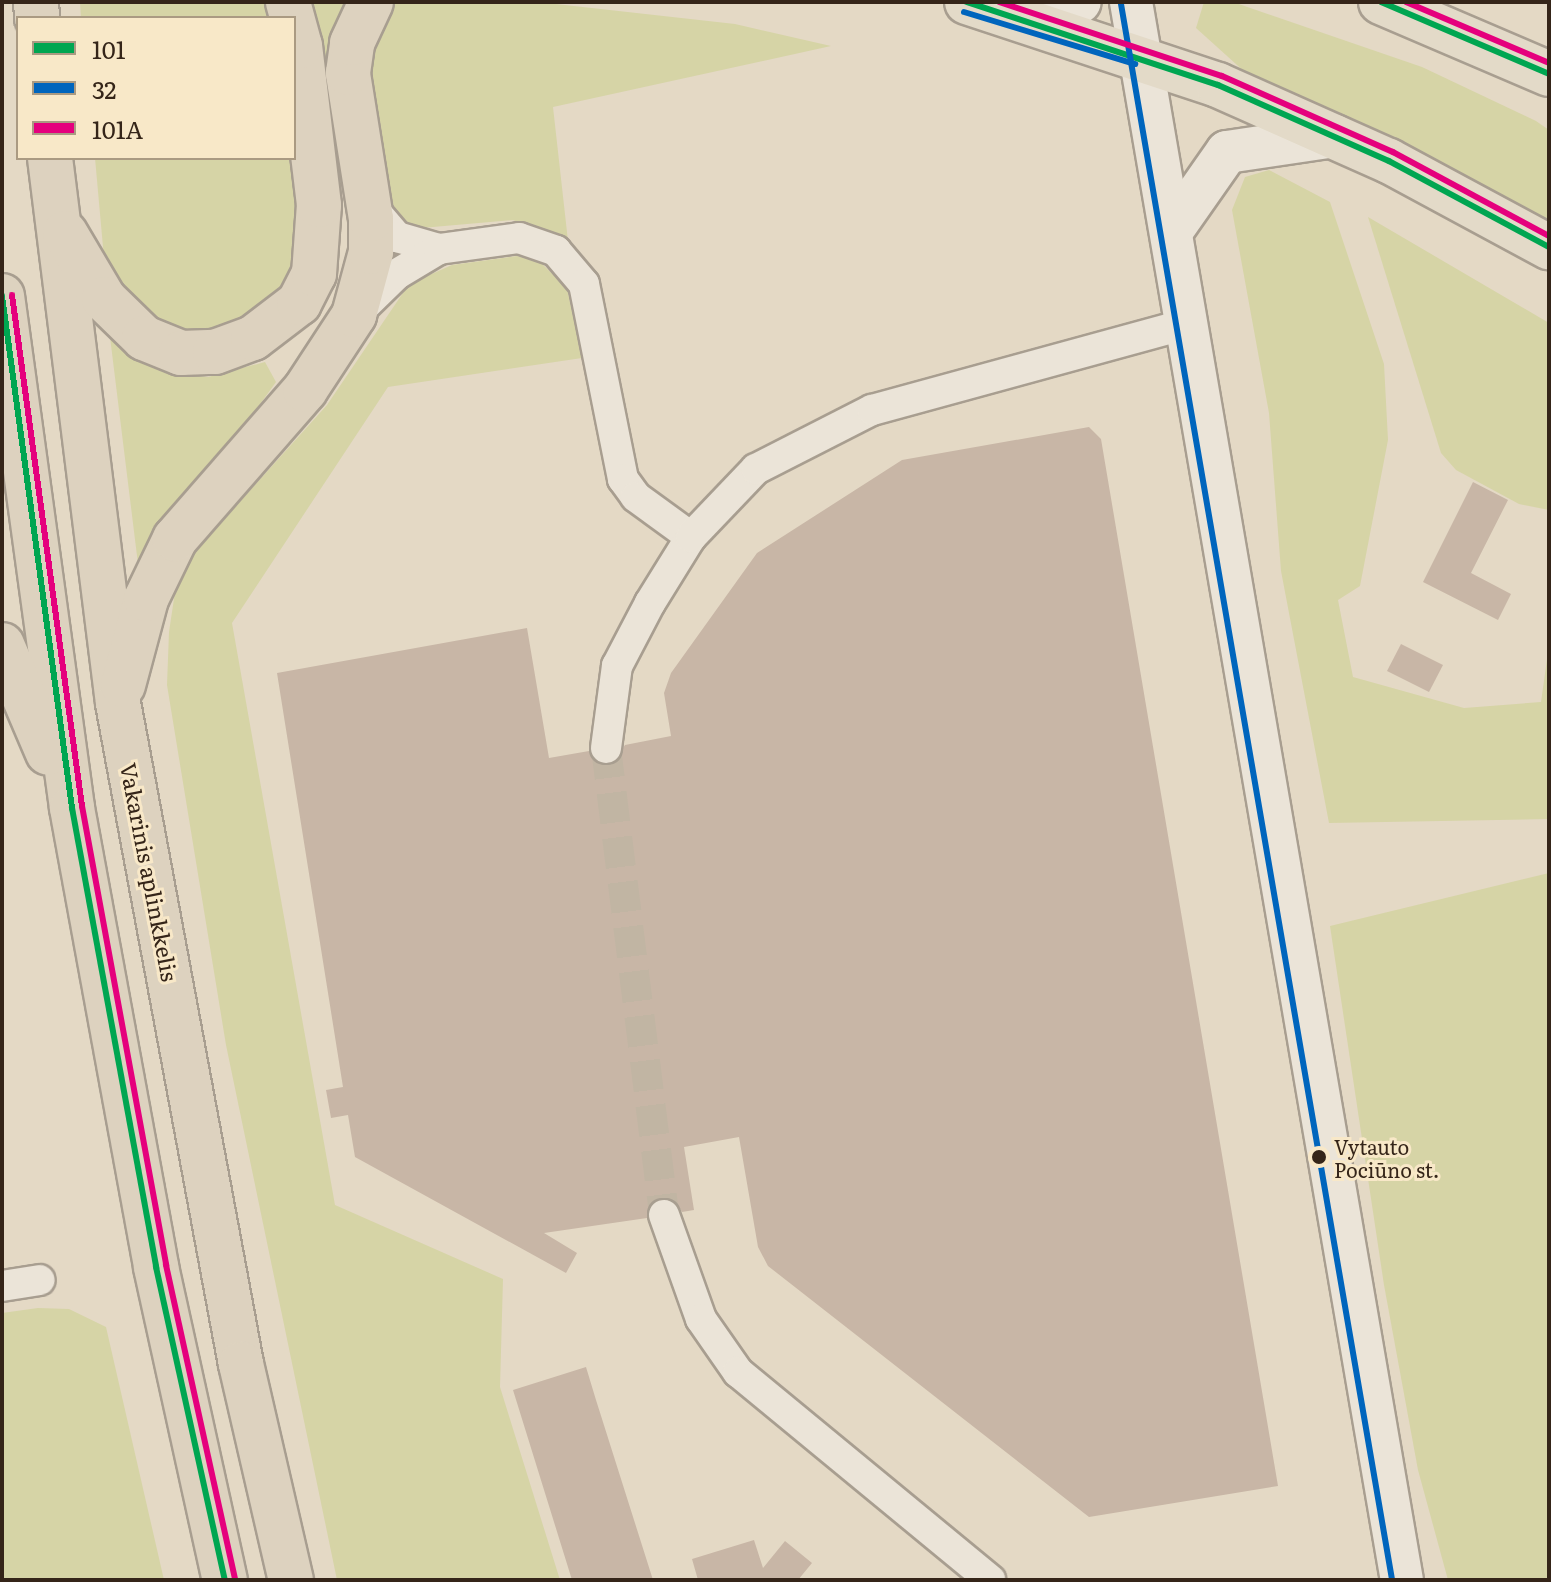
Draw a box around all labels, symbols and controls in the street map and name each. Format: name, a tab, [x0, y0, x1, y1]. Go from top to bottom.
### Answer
legend	[16, 16, 296, 160]
text: 101	[92, 31, 125, 66]
text: 32	[92, 71, 116, 106]
text: 101A	[92, 111, 143, 146]
street label: Vakarinis aplinkkelis	[116, 761, 184, 983]
place label: Vytauto Pociūno st.	[1334, 1134, 1439, 1181]
marker: Vytauto Pociūno st.	[1311, 1149, 1327, 1165]

